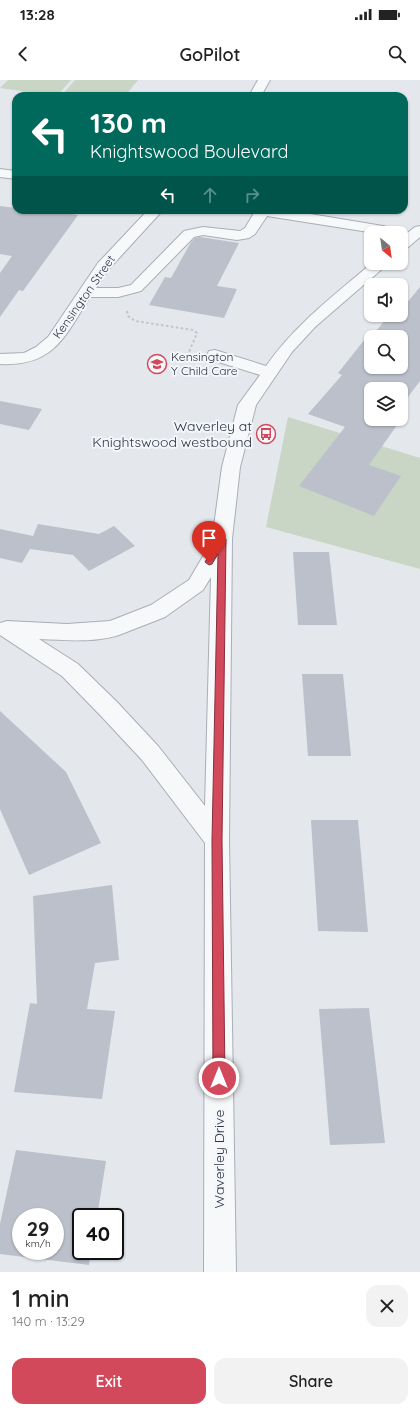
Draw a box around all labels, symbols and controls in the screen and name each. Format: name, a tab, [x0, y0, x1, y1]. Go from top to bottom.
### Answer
text: 13:28	[20, 5, 55, 24]
icon: back	[12, 43, 34, 65]
text: GoPilot	[179, 43, 241, 66]
icon: search	[386, 43, 408, 65]
text: 130 m	[90, 105, 167, 140]
icon: left	[24, 108, 76, 160]
text: Knightswood Boulevard	[90, 140, 288, 163]
icon: left	[157, 184, 179, 206]
icon: ahead	[199, 184, 221, 206]
icon: right	[241, 184, 263, 206]
north arrow	[364, 226, 408, 270]
map controls	[364, 226, 408, 426]
street label: Kensington Street	[49, 252, 118, 341]
button: sound	[364, 278, 408, 322]
button: search	[364, 330, 408, 374]
place label: Kensington Y Child Care	[171, 349, 238, 378]
school or university icon: Kensington Y Child Care	[146, 353, 168, 375]
button: layers	[364, 382, 408, 426]
place label: Waverley at Knightswood westbound	[92, 417, 252, 451]
bus stop icon: Waverley at Knightswood westbound	[255, 423, 277, 445]
pin	[192, 521, 226, 562]
icon: arrive	[198, 527, 220, 549]
position arrow	[198, 1057, 240, 1099]
street label: Waverley Drive	[210, 1110, 228, 1208]
speed limit sign: 40	[72, 1208, 124, 1260]
text: 29	[27, 1216, 49, 1241]
text: km/h	[25, 1237, 51, 1250]
text: 1 min	[12, 1283, 70, 1313]
button: close	[366, 1285, 408, 1327]
text: 140 m · 13:29	[12, 1313, 85, 1329]
button: Exit	[12, 1358, 206, 1404]
button: Share	[214, 1358, 408, 1404]

